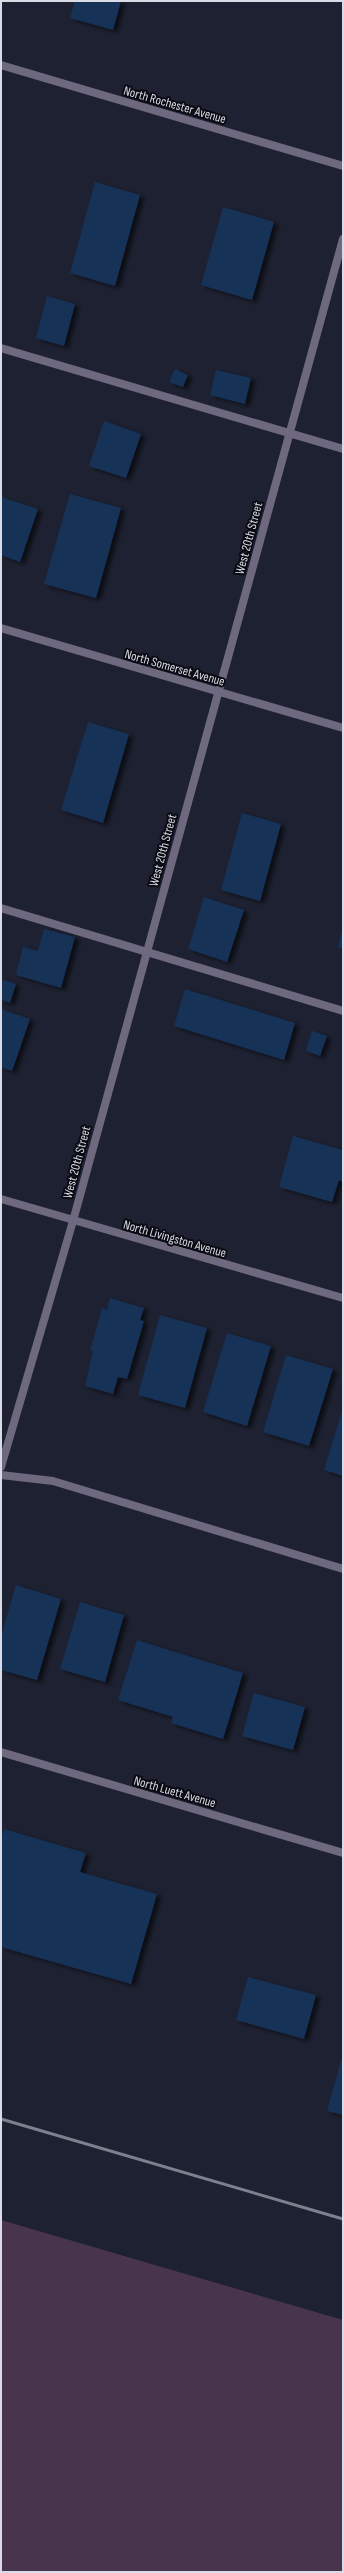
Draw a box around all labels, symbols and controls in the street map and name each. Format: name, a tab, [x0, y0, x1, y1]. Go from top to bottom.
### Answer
street label: North Rochester Avenue	[122, 83, 228, 127]
street label: West 20th Street	[232, 500, 266, 576]
street label: North Somerset Avenue	[123, 646, 227, 690]
street label: West 20th Street	[146, 812, 180, 888]
street label: West 20th Street	[60, 1124, 94, 1200]
street label: North Livingston Avenue	[121, 1217, 228, 1261]
street label: North Luett Avenue	[132, 1773, 218, 1811]

